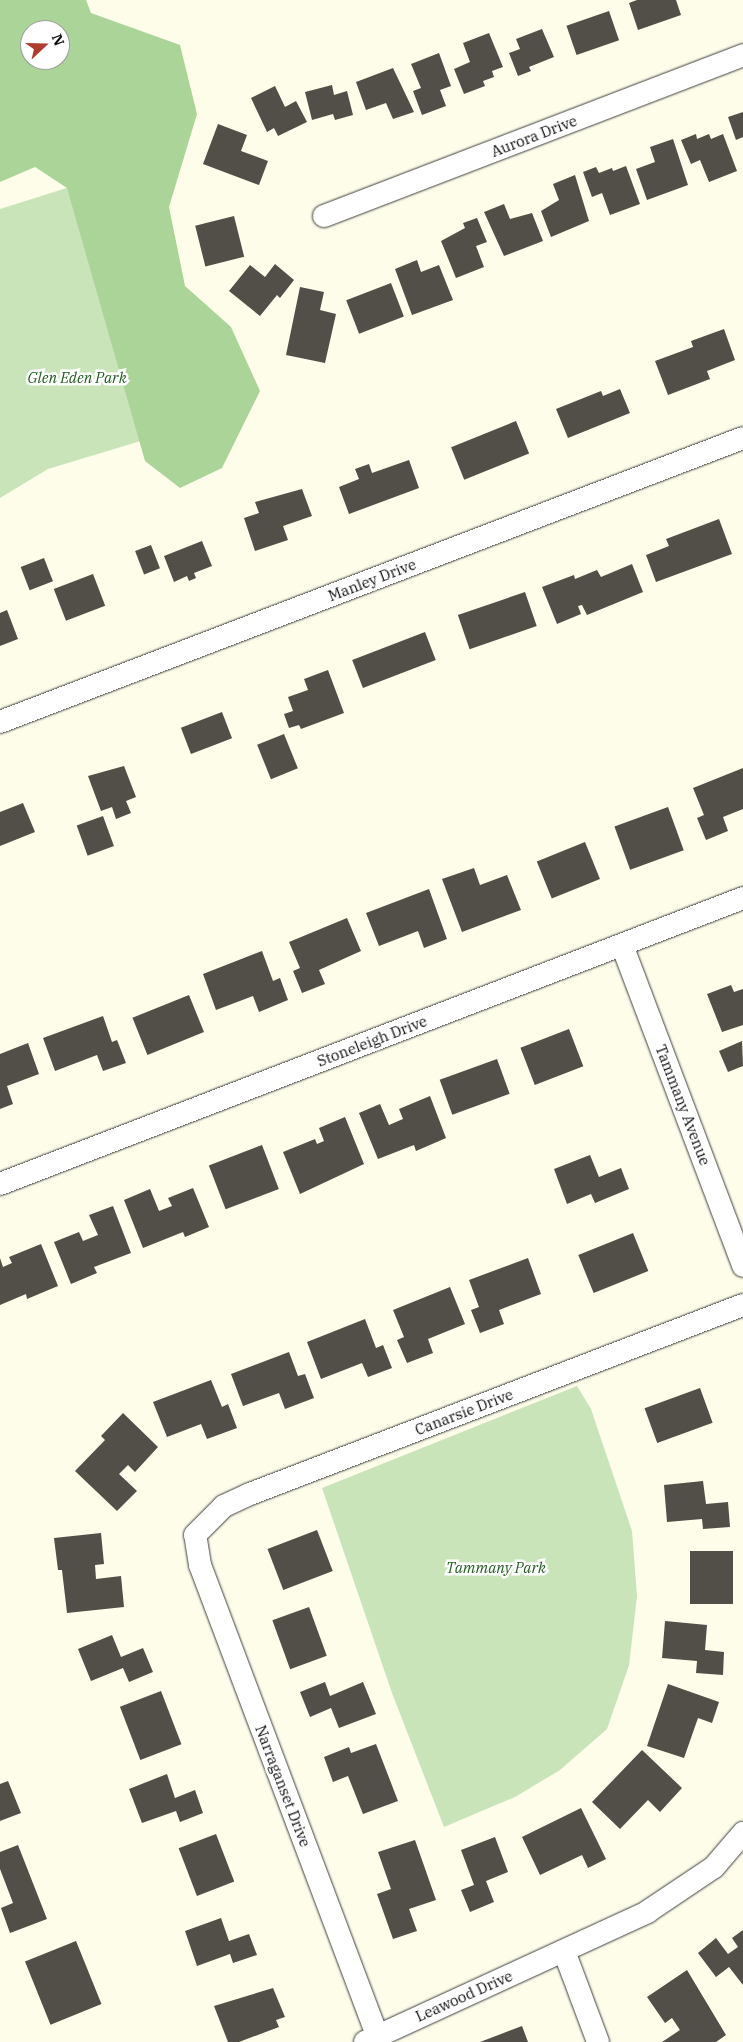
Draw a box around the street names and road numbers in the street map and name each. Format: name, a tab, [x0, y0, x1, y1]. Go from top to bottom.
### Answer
street label: Aurora Drive	[489, 111, 579, 161]
street label: Manley Drive	[326, 555, 418, 605]
street label: Stoneleigh Drive	[314, 1012, 430, 1070]
street label: Tammany Avenue	[652, 1042, 714, 1168]
street label: Canarsie Drive	[412, 1385, 516, 1439]
street label: Narraganset Drive	[251, 1723, 315, 1849]
street label: Leawood Drive	[413, 1967, 515, 2025]

